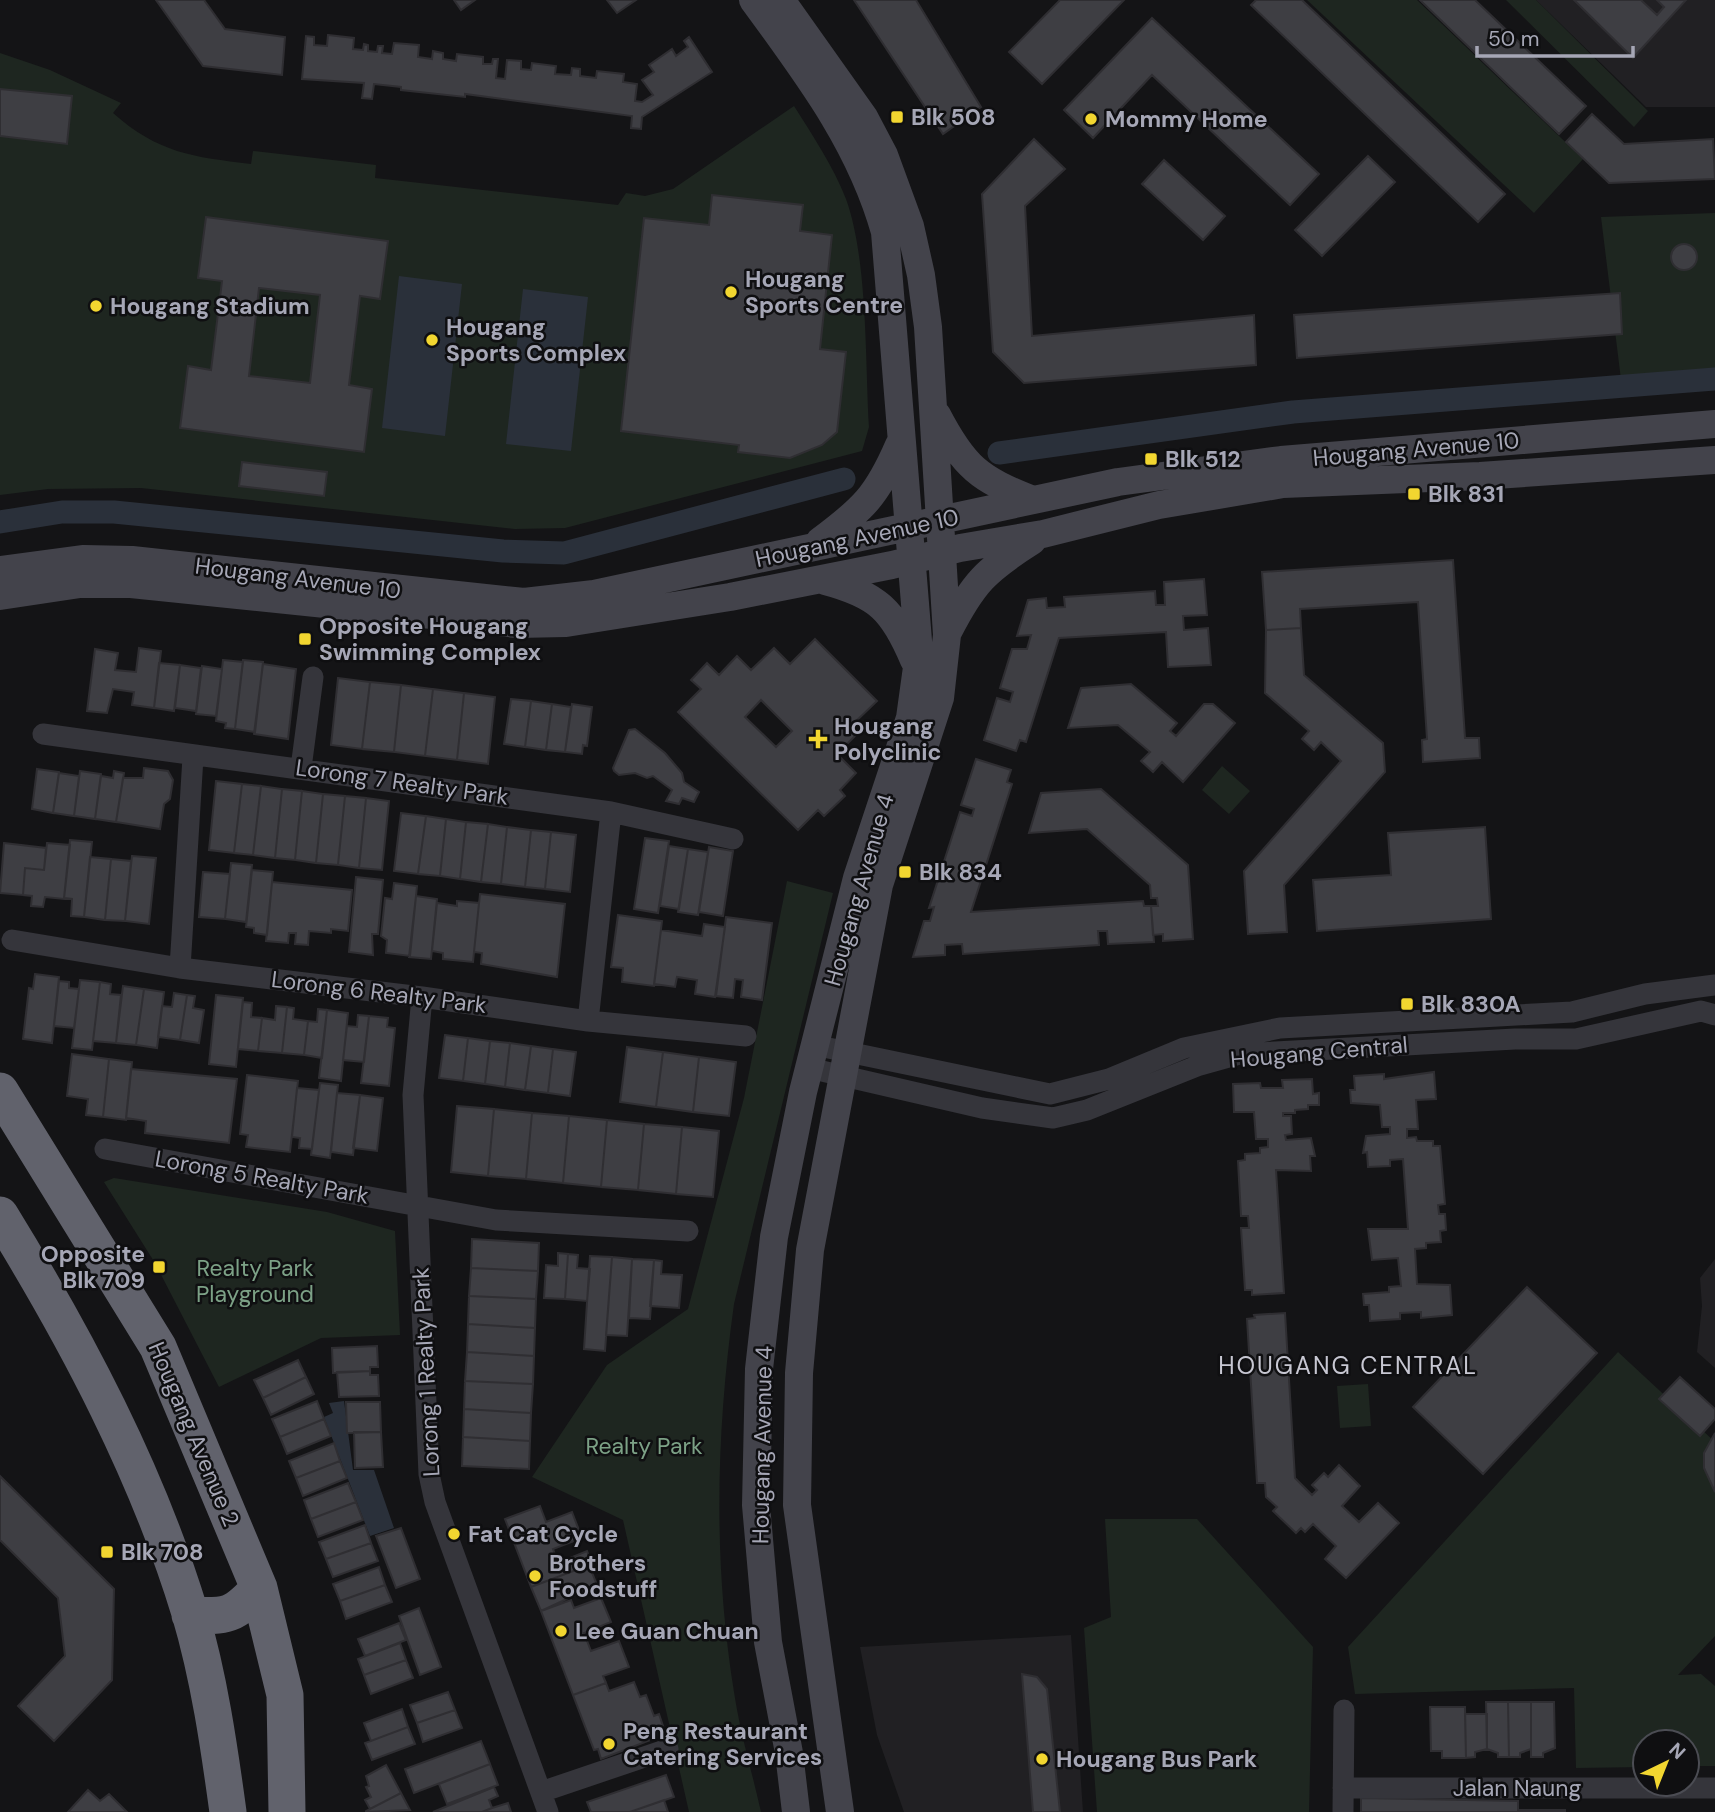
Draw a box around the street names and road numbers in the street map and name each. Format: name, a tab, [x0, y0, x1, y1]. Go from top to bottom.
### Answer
street label: Hougang Avenue 10	[1312, 425, 1520, 473]
street label: Hougang Avenue 10	[753, 502, 961, 574]
street label: Hougang Avenue 10	[193, 550, 403, 606]
street label: Lorong 7 Realty Park	[294, 752, 511, 812]
street label: Hougang Avenue 4	[817, 791, 901, 989]
street label: Lorong 6 Realty Park	[270, 964, 489, 1020]
street label: Hougang Central	[1229, 1029, 1409, 1075]
street label: Lorong 5 Realty Park	[153, 1143, 372, 1211]
street label: Lorong 1 Realty Park	[406, 1266, 446, 1477]
street label: Hougang Avenue 2	[142, 1337, 246, 1531]
street label: Hougang Avenue 4	[745, 1346, 779, 1544]
street label: Jalan Naung	[1453, 1773, 1581, 1803]

